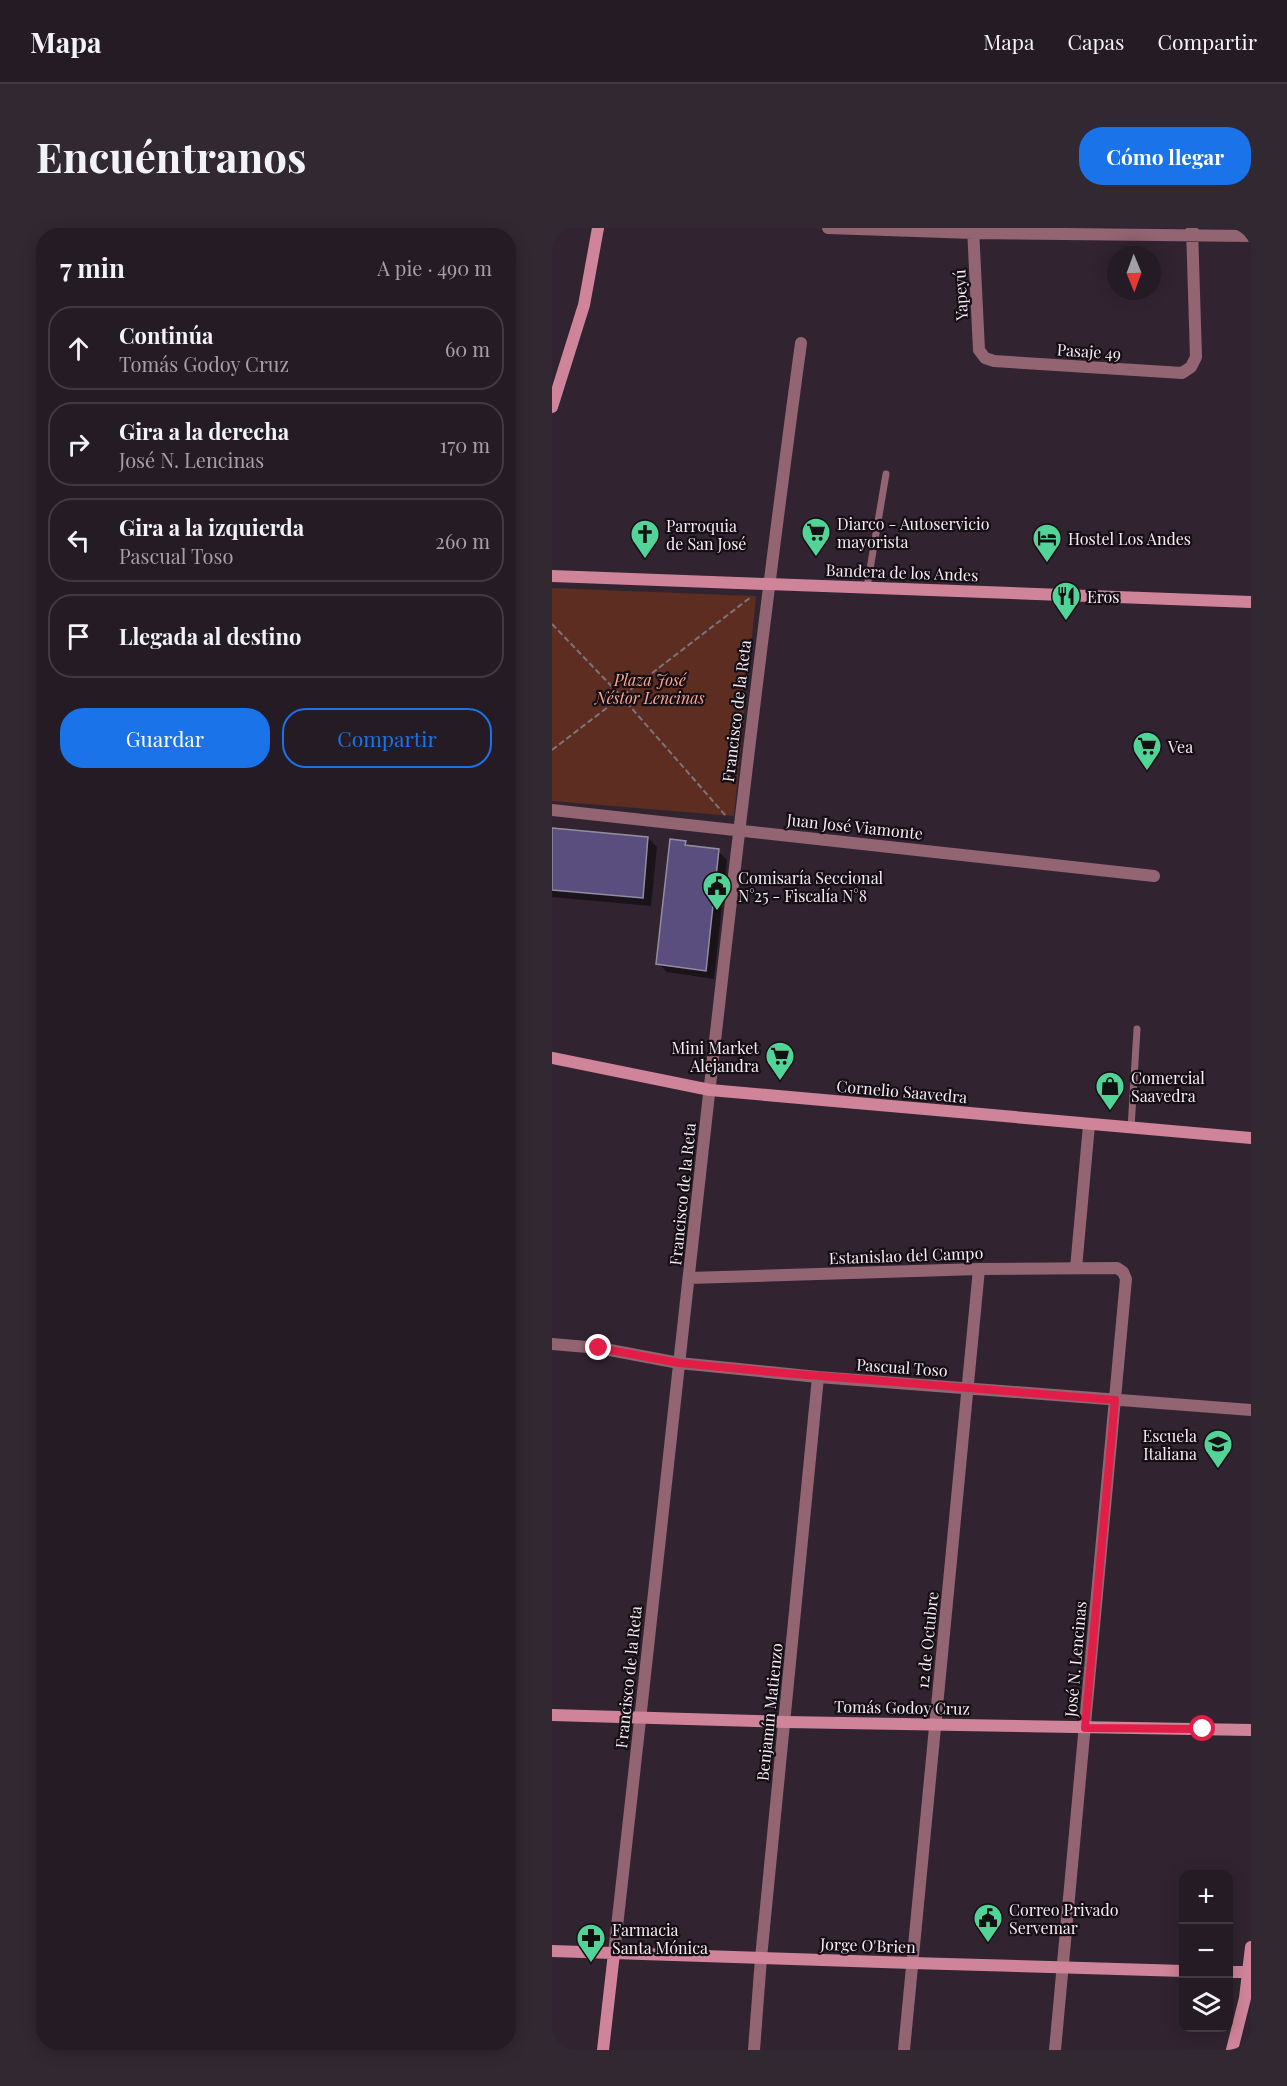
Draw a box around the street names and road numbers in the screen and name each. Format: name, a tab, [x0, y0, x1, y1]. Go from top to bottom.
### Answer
street label: Yapeyú	[948, 269, 972, 322]
street label: Pasaje 49	[1056, 338, 1122, 364]
street label: Bandera de los Andes	[825, 559, 979, 585]
street label: Francisco de la Reta	[717, 639, 755, 783]
street label: Juan José Viamonte	[785, 808, 924, 844]
street label: Cornelio Saavedra	[836, 1075, 968, 1107]
street label: Francisco de la Reta	[664, 1122, 700, 1266]
street label: Estanislao del Campo	[828, 1242, 984, 1268]
street label: Pascual Toso	[856, 1353, 949, 1381]
street label: 12 de Octubre	[911, 1590, 943, 1690]
street label: José N. Lencinas	[1059, 1600, 1091, 1719]
street label: Francisco de la Reta	[610, 1605, 646, 1749]
street label: Benjamín Matienzo	[751, 1642, 787, 1782]
street label: Tomás Godoy Cruz	[834, 1695, 971, 1719]
street label: Jorge O'Brien	[819, 1933, 916, 1957]

